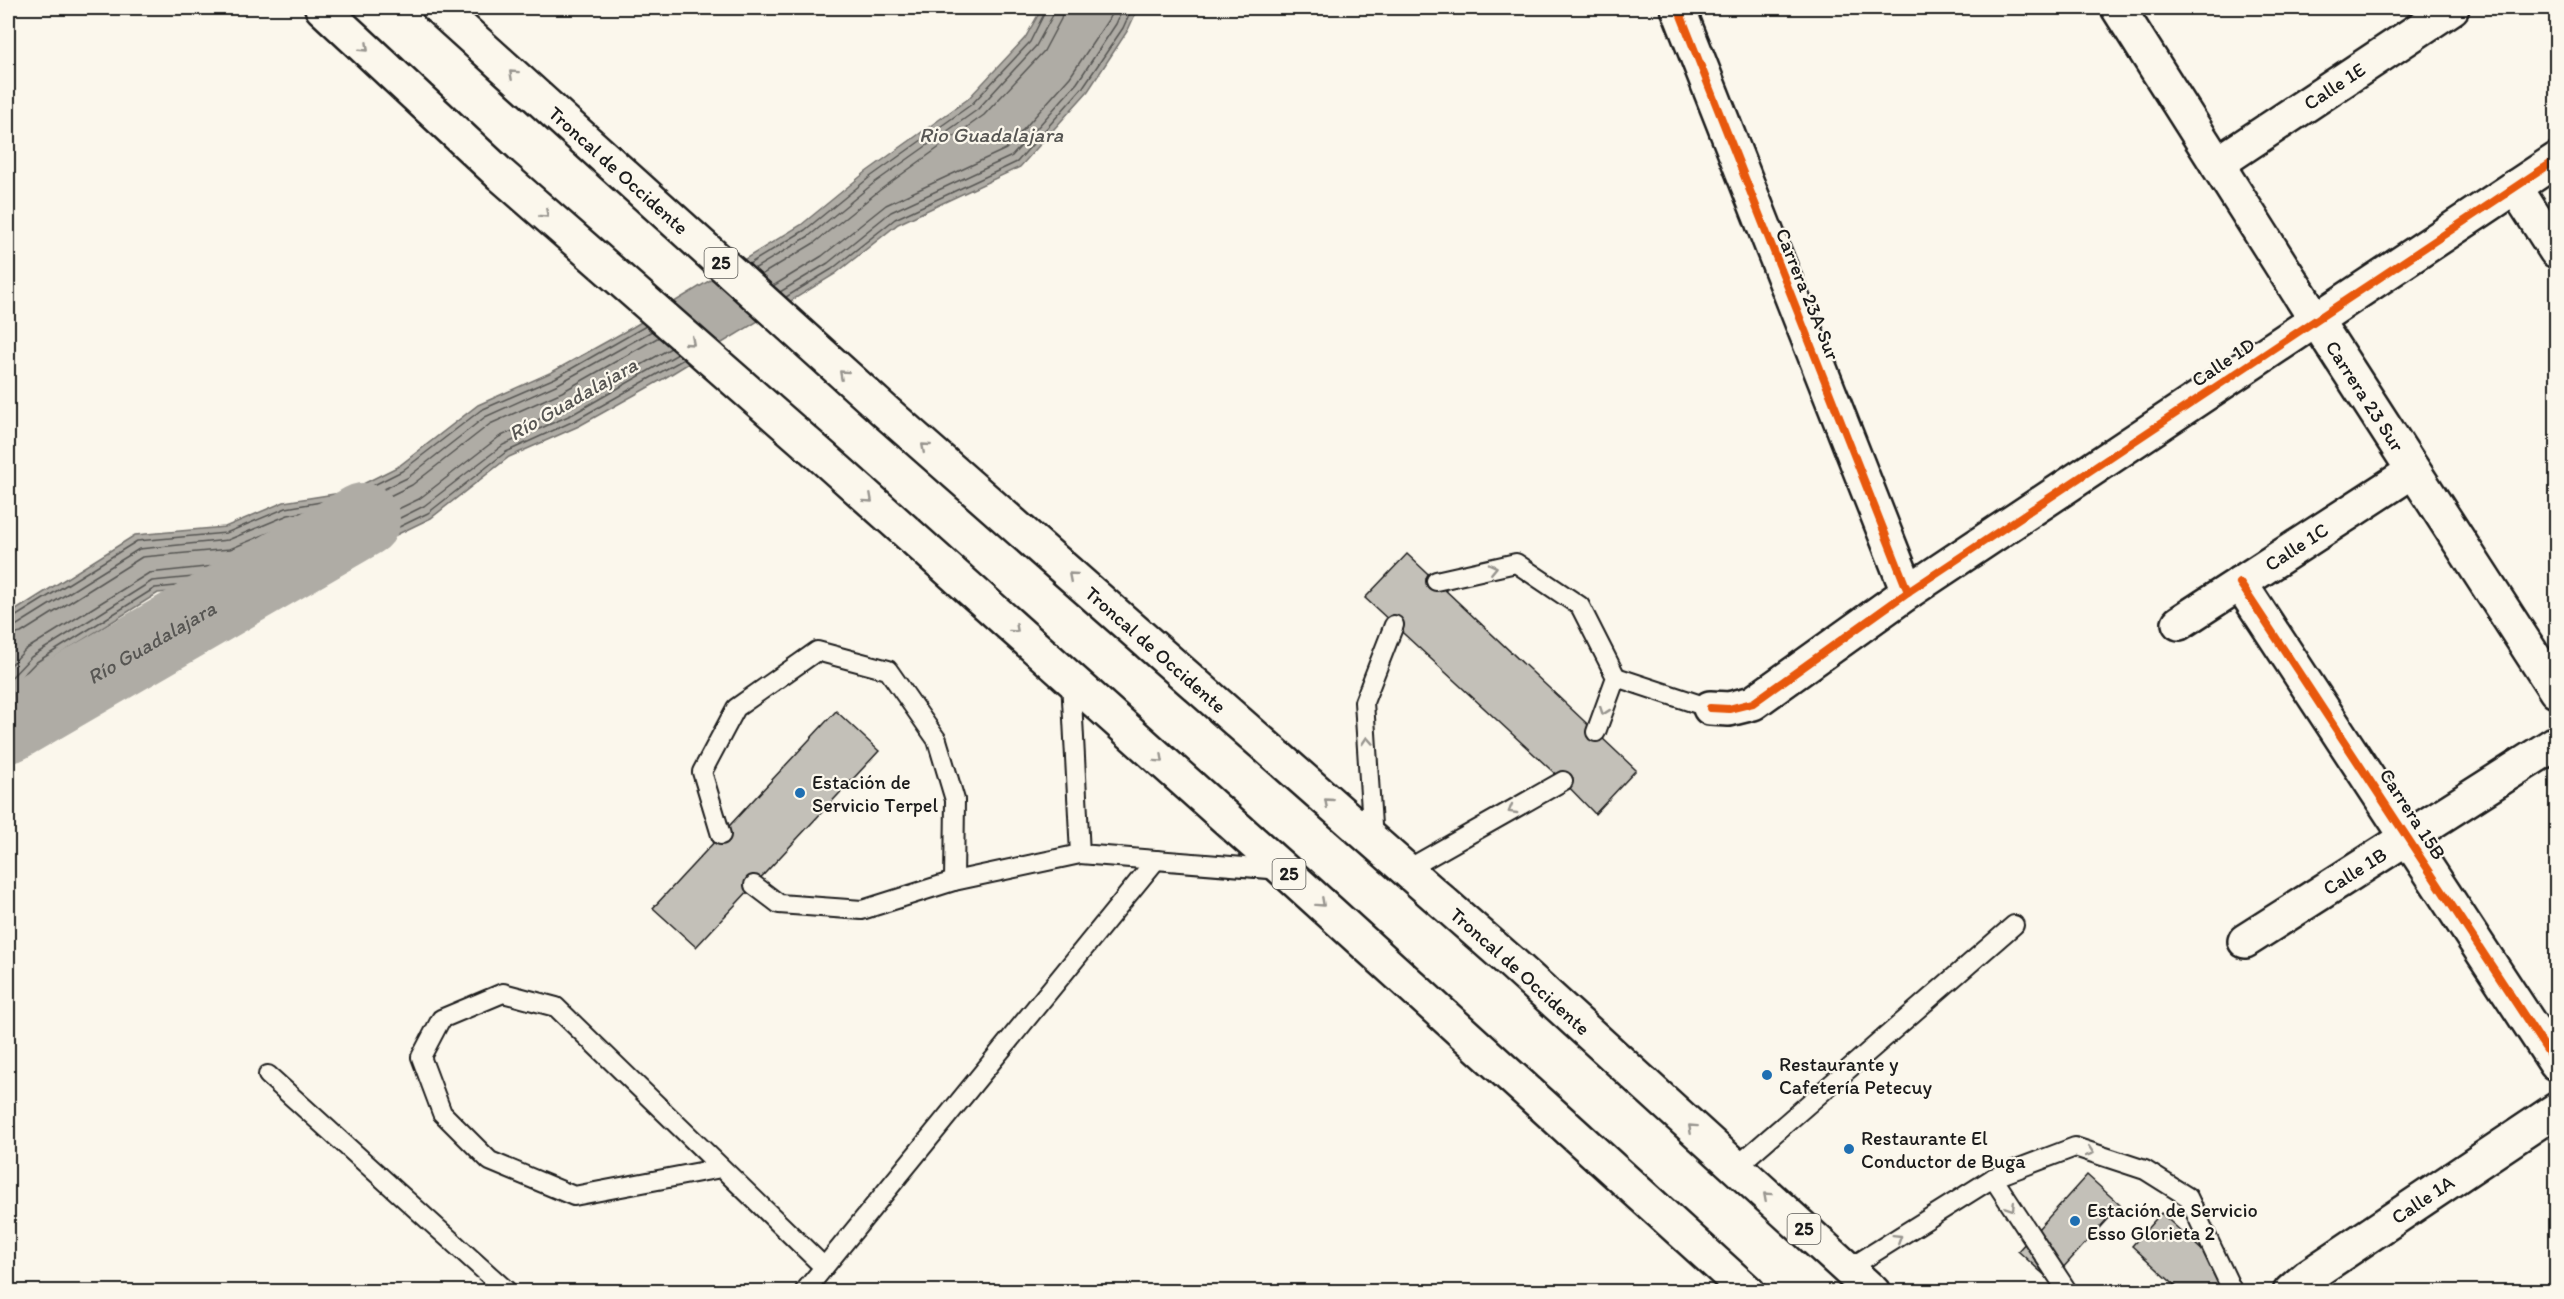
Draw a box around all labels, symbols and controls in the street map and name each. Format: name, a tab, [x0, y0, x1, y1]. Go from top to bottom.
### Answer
one-way arrow	[358, 40, 369, 51]
street label: Calle 1E	[2299, 57, 2370, 115]
one-way arrow	[509, 70, 519, 81]
street label: Troncal de Occidente	[544, 101, 693, 240]
water label: Rio Guadalajara	[919, 122, 1064, 147]
one-way arrow	[538, 207, 548, 218]
street label: Carrera 23A Sur	[1771, 225, 1845, 363]
road number: 25	[704, 248, 738, 278]
street label: Calle 1D	[2187, 332, 2259, 392]
one-way arrow	[684, 335, 695, 346]
street label: Carrera 23 Sur	[2320, 336, 2410, 456]
water label: Río Guadalajara	[504, 352, 642, 446]
one-way arrow	[840, 370, 850, 381]
one-way arrow	[921, 443, 932, 454]
one-way arrow	[863, 492, 873, 503]
street label: Calle 1C	[2260, 517, 2333, 576]
one-way arrow	[1488, 562, 1498, 575]
one-way arrow	[1068, 572, 1078, 583]
street label: Troncal de Occidente	[1080, 581, 1231, 718]
water label: Río Guadalajara	[82, 595, 220, 689]
one-way arrow	[1008, 622, 1019, 633]
one-way arrow	[1598, 705, 1611, 716]
one-way arrow	[1360, 736, 1373, 745]
one-way arrow	[1153, 752, 1164, 763]
street label: Carrera 15B	[2375, 764, 2451, 864]
place label: Estación de Servicio Terpel	[812, 770, 938, 817]
marker: Estación de Servicio Terpel	[793, 786, 807, 800]
one-way arrow	[1324, 798, 1335, 809]
one-way arrow	[1508, 803, 1518, 814]
street label: Calle 1B	[2318, 842, 2391, 900]
road number: 25	[1272, 859, 1306, 889]
one-way arrow	[1314, 896, 1325, 907]
street label: Troncal de Occidente	[1445, 902, 1595, 1040]
place label: Restaurante y Cafetería Petecuy	[1779, 1052, 1933, 1099]
marker: Restaurante y Cafetería Petecuy	[1760, 1068, 1774, 1082]
one-way arrow	[1688, 1124, 1699, 1135]
place label: Restaurante El Conductor de Buga	[1861, 1126, 2026, 1173]
marker: Restaurante El Conductor de Buga	[1842, 1142, 1856, 1156]
one-way arrow	[2084, 1144, 2095, 1157]
street label: Calle 1A	[2387, 1170, 2459, 1229]
one-way arrow	[1764, 1192, 1774, 1203]
place label: Estación de Servicio Esso Glorieta 2	[2087, 1198, 2258, 1245]
one-way arrow	[2004, 1201, 2015, 1212]
road number: 25	[1788, 1214, 1820, 1244]
marker: Estación de Servicio Esso Glorieta 2	[2068, 1214, 2082, 1228]
one-way arrow	[1891, 1234, 1902, 1245]

